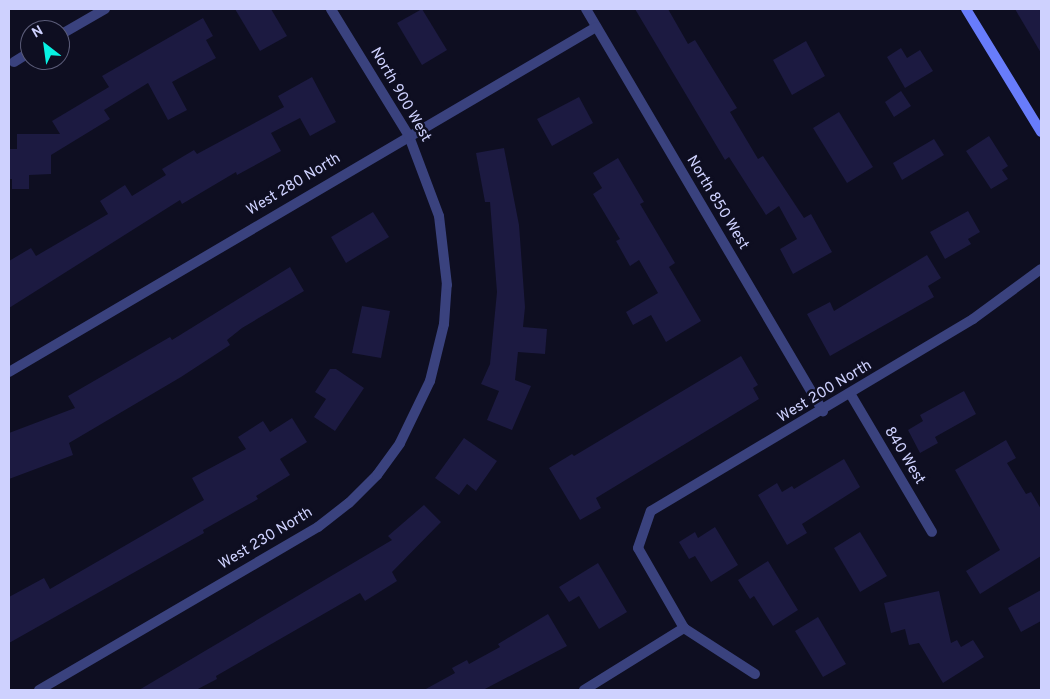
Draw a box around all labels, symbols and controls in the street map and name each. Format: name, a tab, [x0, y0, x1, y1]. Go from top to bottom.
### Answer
north arrow	[20, 20, 70, 70]
text: N	[29, 23, 46, 42]
street label: North 900 West	[366, 44, 434, 146]
street label: West 280 North	[244, 150, 344, 220]
street label: North 850 West	[682, 153, 752, 253]
street label: West 200 North	[775, 357, 875, 427]
street label: 840 West	[880, 424, 928, 488]
street label: West 230 North	[216, 504, 316, 574]

